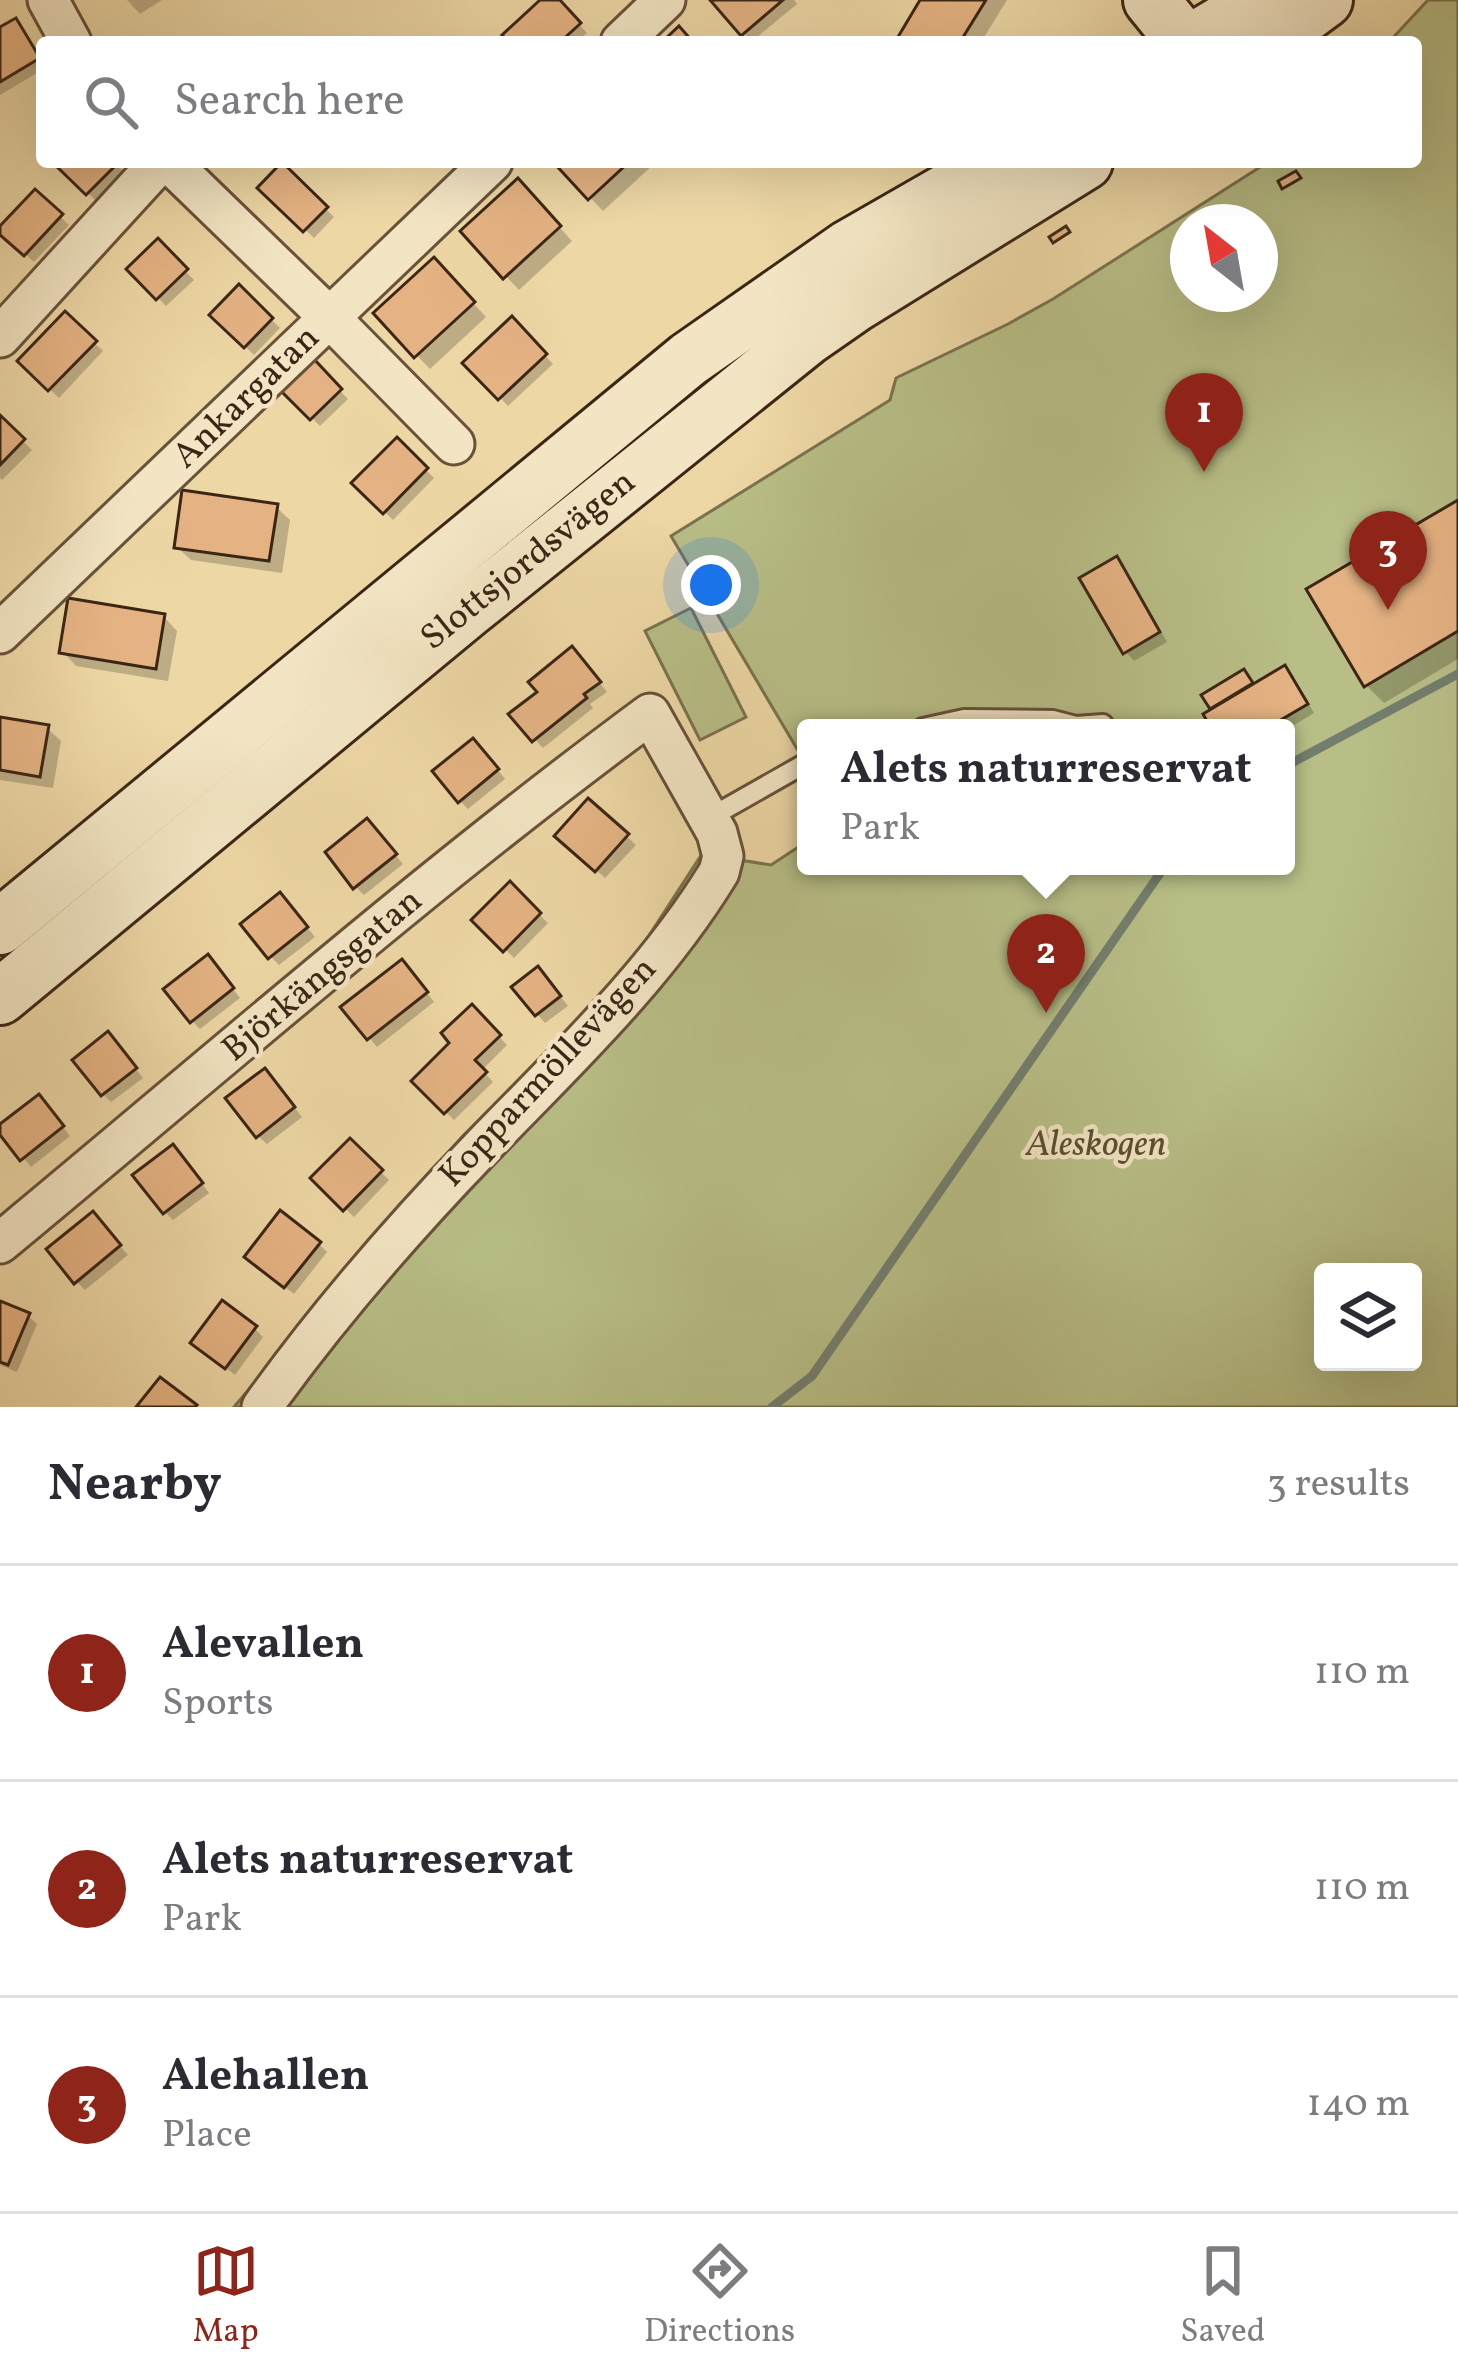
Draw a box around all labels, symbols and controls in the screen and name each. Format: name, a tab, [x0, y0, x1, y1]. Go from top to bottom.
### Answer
search box	[36, 36, 1422, 168]
icon: search	[78, 69, 144, 135]
text: Search here	[174, 71, 405, 134]
north arrow	[1170, 204, 1278, 312]
street label: Ankargatan	[162, 315, 332, 481]
pin: 1	[1165, 373, 1243, 472]
street label: Slottsjordsvägen	[411, 459, 647, 663]
pin: 3	[1349, 511, 1427, 610]
your location	[681, 555, 741, 615]
popup	[797, 719, 1295, 875]
text: Alets naturreservat	[840, 739, 1252, 802]
text: Park	[840, 802, 920, 856]
street label: Björkängsgatan	[212, 877, 434, 1075]
pin: 2	[1007, 914, 1085, 1013]
street label: Kopparmöllevägen	[429, 947, 669, 1199]
park label: Aleskogen	[1025, 1121, 1166, 1171]
map controls	[1314, 1263, 1422, 1371]
button: layers	[1314, 1263, 1422, 1371]
text: Nearby	[48, 1450, 222, 1521]
text: 3 results	[1267, 1458, 1410, 1512]
text: Alevallen	[162, 1614, 364, 1677]
text: 1	[79, 1646, 95, 1700]
text: 110 m	[1314, 1646, 1410, 1700]
text: Sports	[162, 1677, 273, 1731]
text: Alets naturreservat	[162, 1830, 573, 1893]
text: 2	[77, 1862, 97, 1916]
text: 110 m	[1314, 1862, 1410, 1916]
text: Park	[162, 1893, 242, 1947]
text: Alehallen	[162, 2046, 369, 2109]
text: 3	[77, 2078, 97, 2132]
text: 140 m	[1307, 2078, 1410, 2132]
text: Place	[162, 2109, 252, 2163]
tab: Map	[193, 2238, 259, 2356]
tab: Directions	[644, 2238, 795, 2356]
tab: Saved	[1180, 2238, 1265, 2356]

